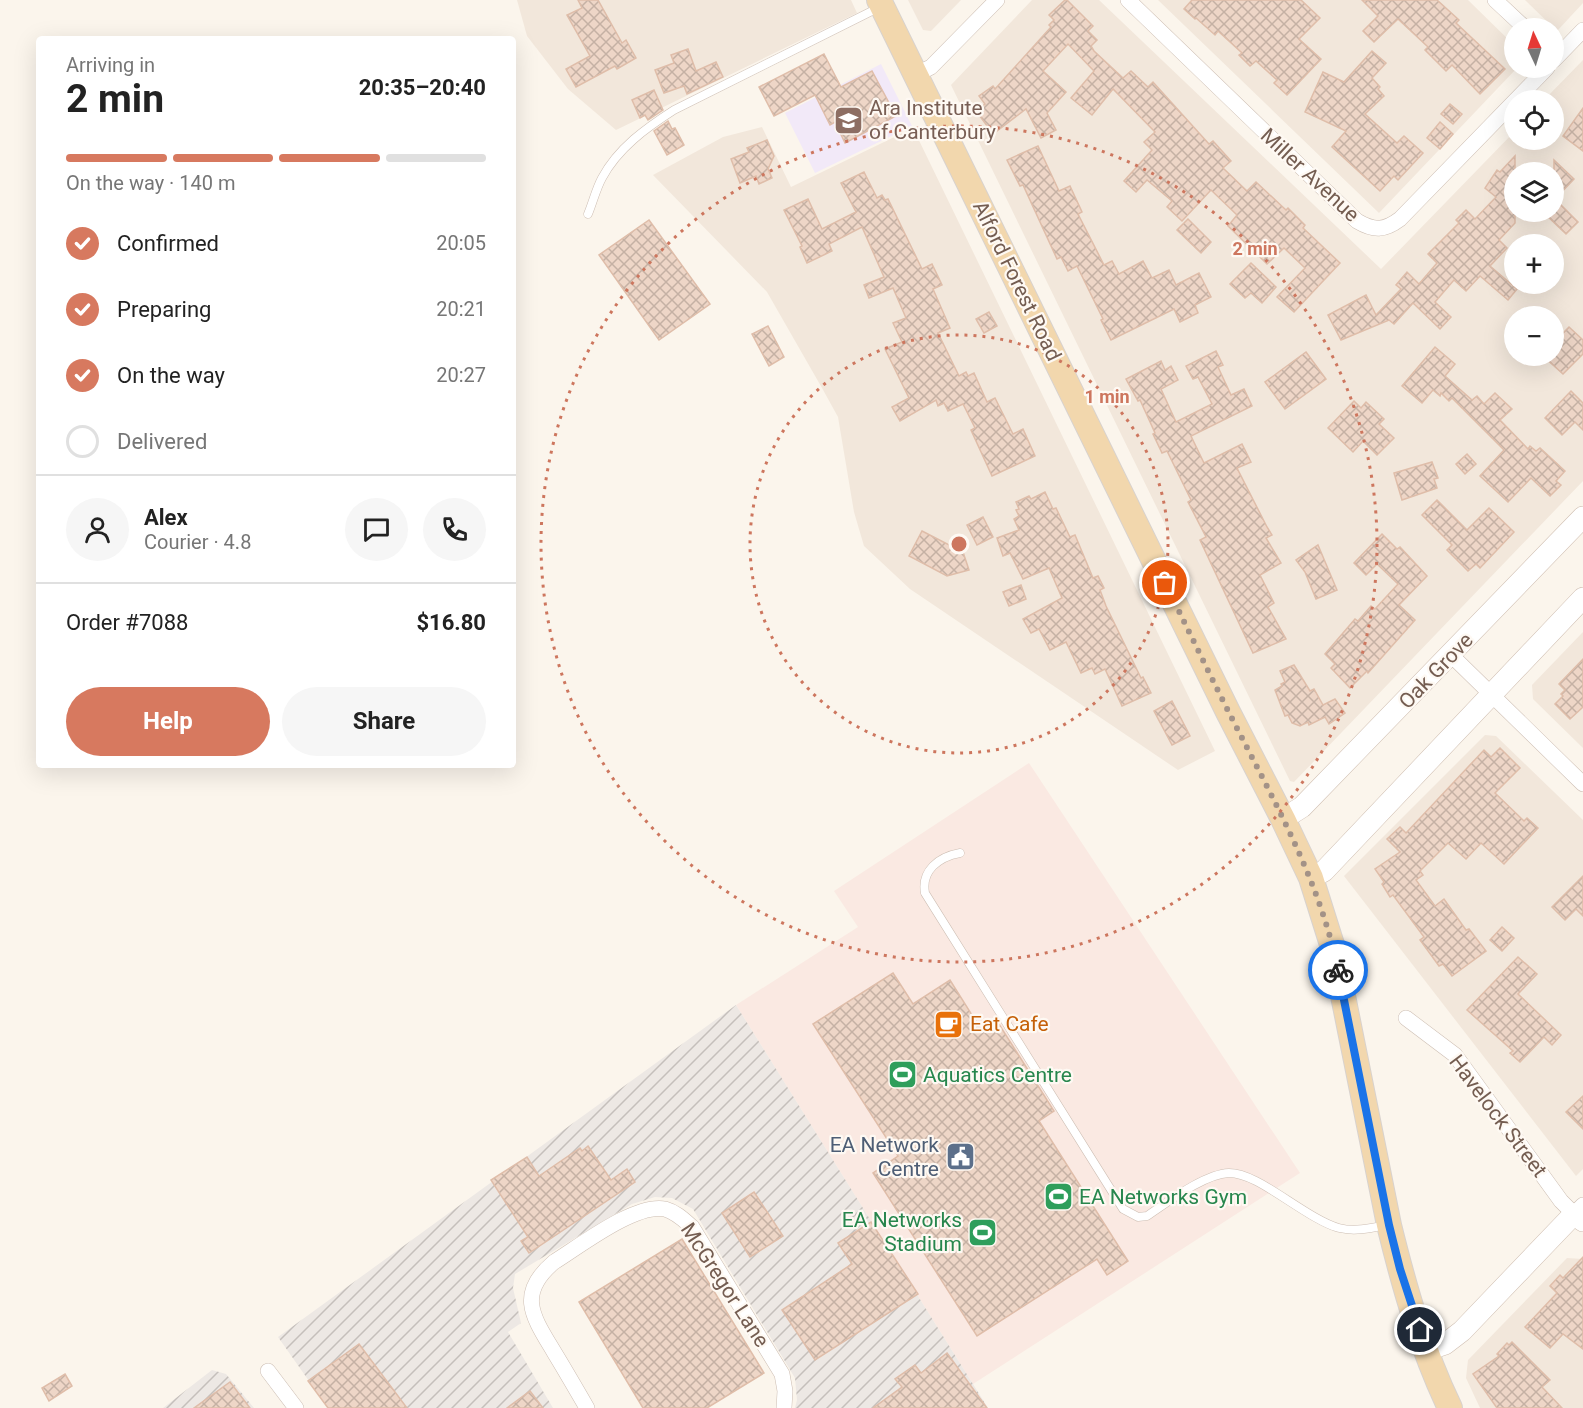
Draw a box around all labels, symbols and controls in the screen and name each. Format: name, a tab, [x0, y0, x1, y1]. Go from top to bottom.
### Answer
north arrow	[1504, 18, 1564, 78]
map controls	[1504, 18, 1564, 366]
text: Arriving in	[66, 53, 155, 77]
text: 20:35–20:40	[359, 75, 486, 100]
text: 2 min	[66, 76, 164, 122]
button: locate	[1504, 90, 1564, 150]
place label: Ara Institute of Canterbury	[869, 96, 996, 144]
school or university icon: Ara Institute of Canterbury	[832, 104, 864, 136]
street label: Miller Avenue	[1256, 123, 1364, 227]
button: layers	[1504, 162, 1564, 222]
text: On the way · 140 m	[66, 171, 235, 195]
street label: Alford Forest Road	[968, 197, 1066, 365]
icon: check	[66, 227, 99, 260]
text: Confirmed	[117, 231, 219, 256]
text: 20:05	[436, 231, 486, 255]
button: +	[1504, 234, 1564, 294]
text: 2 min	[1232, 238, 1278, 259]
icon: check	[66, 293, 99, 326]
text: Preparing	[117, 297, 211, 322]
text: 20:21	[436, 297, 486, 321]
button: −	[1504, 306, 1564, 366]
icon: check	[66, 359, 99, 392]
text: On the way	[117, 363, 225, 388]
text: 20:27	[436, 363, 486, 387]
text: 1 min	[1084, 386, 1130, 407]
text: Delivered	[117, 429, 207, 454]
button: person	[66, 498, 129, 561]
button: chat	[345, 498, 408, 561]
button: phone	[423, 498, 486, 561]
text: Alex	[144, 505, 188, 530]
text: Courier · 4.8	[144, 530, 251, 554]
centre of rings	[949, 534, 969, 554]
pin	[1139, 557, 1190, 608]
icon: bag	[1148, 566, 1181, 599]
text: Order #7088	[66, 610, 188, 635]
text: $16.80	[417, 610, 486, 635]
street label: Oak Grove	[1394, 628, 1478, 714]
button: Help	[66, 687, 270, 756]
button: Share	[282, 687, 486, 756]
courier	[1308, 940, 1368, 1000]
icon: bike	[1322, 954, 1355, 987]
cafe icon: Eat Cafe	[933, 1008, 965, 1040]
place label: Eat Cafe	[970, 1012, 1049, 1036]
street label: Havelock Street	[1444, 1050, 1552, 1182]
sports icon: Aquatics Centre	[886, 1059, 918, 1091]
place label: Aquatics Centre	[923, 1063, 1072, 1087]
place label: EA Network Centre	[830, 1133, 939, 1181]
public building icon: EA Network Centre	[944, 1141, 976, 1173]
sports icon: EA Networks Gym	[1042, 1181, 1074, 1213]
place label: EA Networks Gym	[1079, 1185, 1247, 1209]
place label: EA Networks Stadium	[842, 1208, 962, 1256]
sports icon: EA Networks Stadium	[967, 1216, 999, 1248]
street label: McGregor Lane	[676, 1218, 774, 1352]
pin	[1394, 1304, 1445, 1355]
icon: home	[1403, 1313, 1436, 1346]

